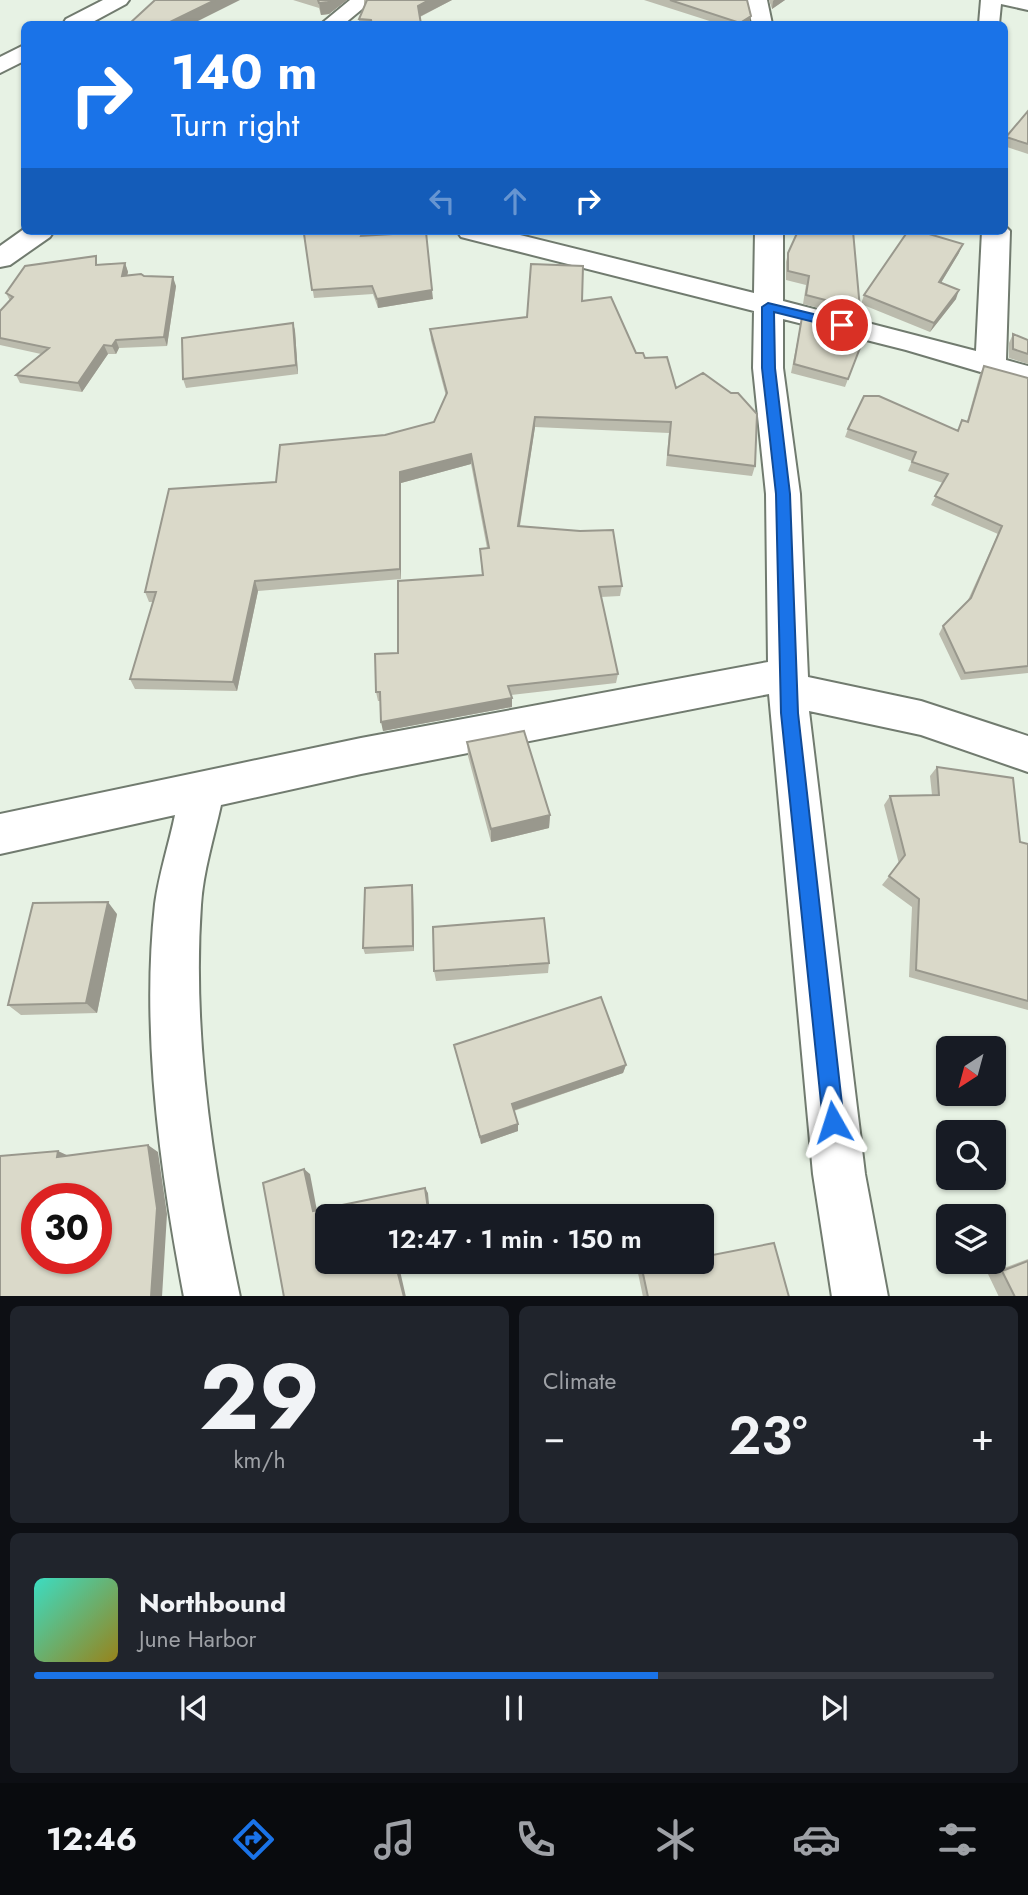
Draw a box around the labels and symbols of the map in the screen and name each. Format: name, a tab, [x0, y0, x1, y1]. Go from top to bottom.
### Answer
pin	[812, 295, 872, 355]
north arrow	[936, 1036, 1006, 1106]
position arrow	[796, 1085, 870, 1159]
speed limit sign: 30	[21, 1183, 112, 1274]

